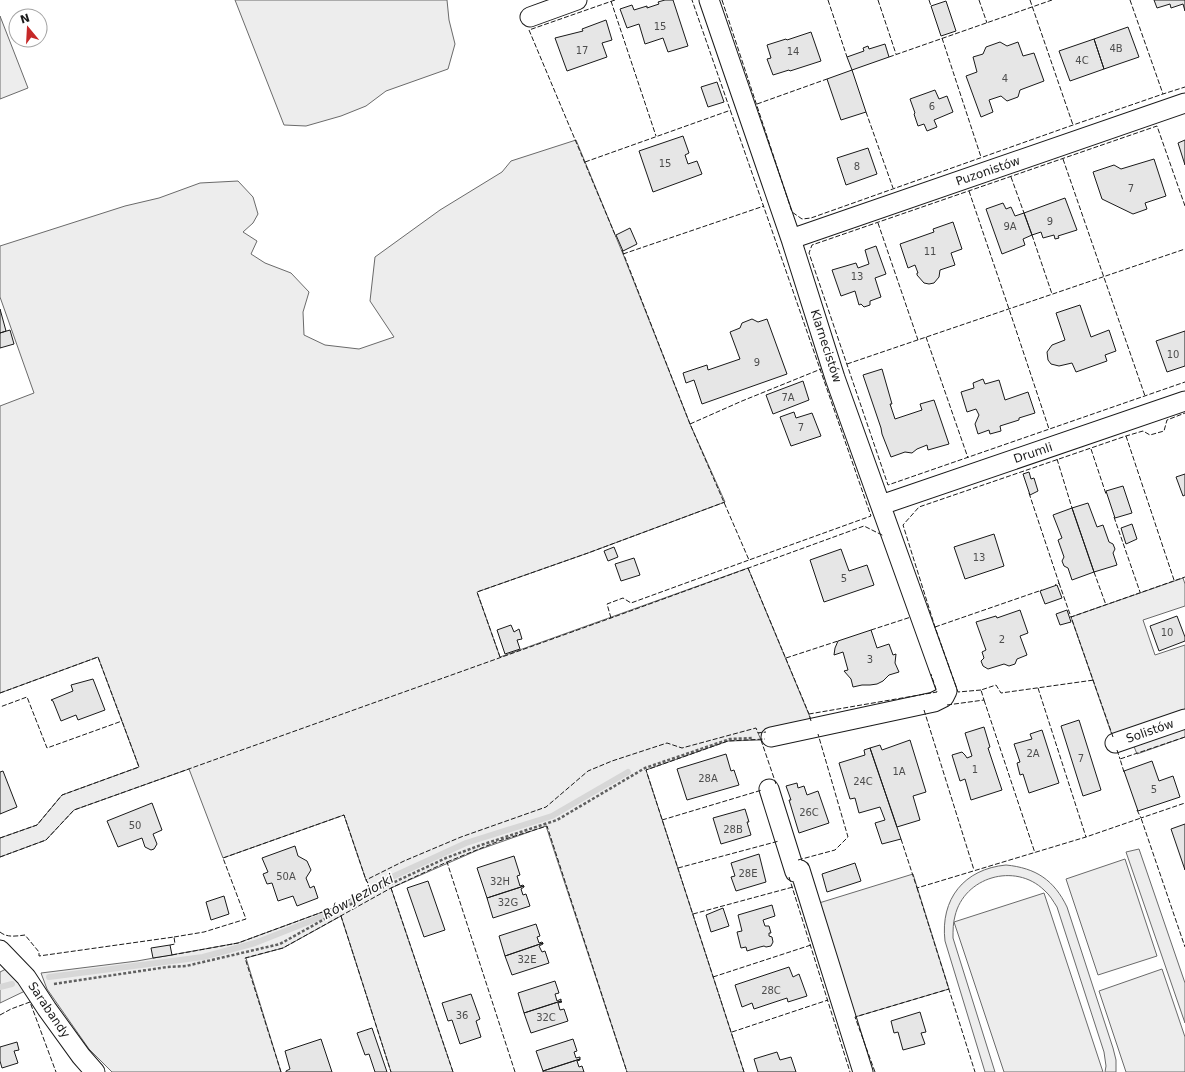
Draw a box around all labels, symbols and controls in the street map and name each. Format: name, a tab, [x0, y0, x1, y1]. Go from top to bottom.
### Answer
north arrow	[8, 8, 48, 48]
text: N	[19, 11, 31, 27]
house number: 15	[654, 21, 666, 32]
house number: 4B	[1109, 43, 1123, 54]
house number: 17	[576, 45, 588, 56]
house number: 14	[787, 46, 799, 57]
house number: 4C	[1075, 55, 1089, 66]
house number: 4	[1002, 73, 1008, 84]
house number: 6	[929, 101, 935, 112]
street label: Puzonistów	[954, 153, 1022, 189]
house number: 15	[659, 158, 671, 169]
house number: 8	[854, 161, 860, 172]
house number: 7	[1128, 183, 1134, 194]
house number: 9	[1047, 216, 1053, 227]
house number: 9A	[1003, 221, 1017, 232]
house number: 11	[924, 246, 936, 257]
house number: 13	[851, 271, 863, 282]
street label: Klarnecistów	[808, 308, 845, 385]
house number: 10	[1167, 349, 1179, 360]
house number: 9	[754, 357, 760, 368]
house number: 7A	[781, 392, 795, 403]
house number: 7	[798, 422, 804, 433]
street label: Drumli	[1012, 440, 1054, 466]
house number: 13	[973, 552, 985, 563]
house number: 5	[841, 573, 847, 584]
house number: 10	[1161, 627, 1173, 638]
house number: 2	[999, 634, 1005, 645]
house number: 3	[867, 654, 873, 665]
street label: Solistów	[1124, 716, 1176, 746]
house number: 2A	[1026, 748, 1040, 759]
house number: 7	[1078, 753, 1084, 764]
house number: 1	[972, 764, 978, 775]
house number: 1A	[892, 766, 906, 777]
house number: 28A	[698, 773, 718, 784]
house number: 24C	[853, 776, 873, 787]
house number: 5	[1151, 784, 1157, 795]
house number: 26C	[799, 807, 819, 818]
house number: 50	[129, 820, 141, 831]
house number: 28B	[723, 824, 743, 835]
house number: 28E	[738, 868, 758, 879]
house number: 50A	[276, 871, 296, 882]
water label: Rów Jeziorki	[320, 871, 397, 922]
house number: 32H	[490, 876, 510, 887]
house number: 32G	[498, 897, 518, 908]
house number: 32E	[517, 954, 537, 965]
street label: Sarabandy	[25, 979, 73, 1041]
house number: 28C	[761, 985, 781, 996]
house number: 36	[456, 1010, 468, 1021]
house number: 32C	[536, 1012, 556, 1023]

